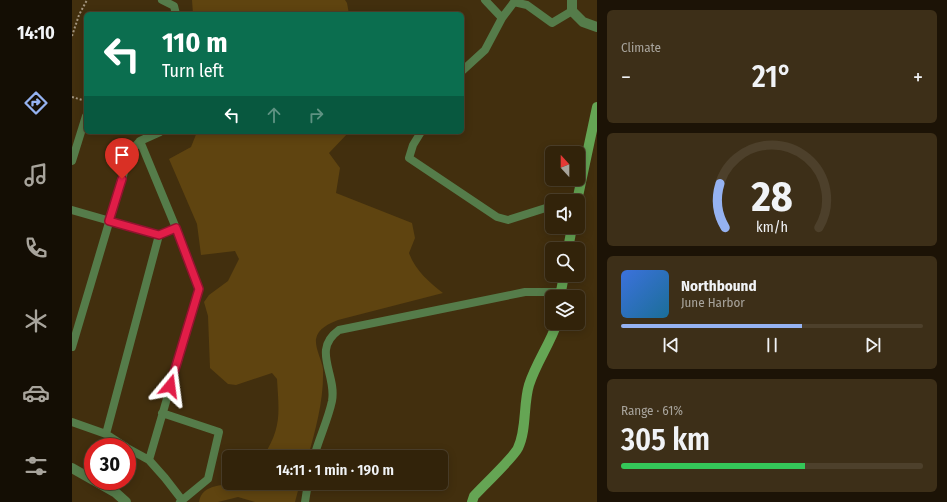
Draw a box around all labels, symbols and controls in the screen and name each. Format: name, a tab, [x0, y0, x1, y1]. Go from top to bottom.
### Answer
text: 14:10	[17, 22, 55, 44]
text: 110 m	[162, 26, 228, 59]
icon: left	[96, 28, 148, 80]
text: Climate	[621, 40, 661, 55]
text: 21°	[752, 59, 792, 95]
text: Turn left	[162, 60, 224, 82]
text: −	[621, 64, 631, 91]
text: +	[913, 64, 923, 91]
icon: directions	[22, 89, 50, 117]
icon: left	[221, 104, 243, 126]
icon: ahead	[263, 104, 285, 126]
icon: right	[305, 104, 327, 126]
pin	[105, 138, 139, 179]
icon: arrive	[111, 144, 133, 166]
north arrow	[545, 146, 585, 186]
map controls	[545, 146, 585, 330]
icon: music	[22, 161, 50, 189]
text: 28	[750, 171, 793, 221]
button: sound	[545, 194, 585, 234]
text: km/h	[756, 218, 788, 235]
icon: phone	[22, 234, 50, 262]
button: search	[545, 242, 585, 282]
text: Northbound	[681, 277, 757, 295]
button: layers	[545, 290, 585, 330]
text: June Harbor	[681, 295, 745, 310]
icon: climate	[22, 307, 50, 335]
icon: previous	[660, 334, 682, 356]
icon: pause	[761, 334, 783, 356]
icon: next	[862, 334, 884, 356]
position arrow	[149, 365, 191, 407]
icon: car	[22, 379, 50, 407]
text: Range · 61%	[621, 403, 683, 418]
text: 305 km	[621, 422, 710, 458]
speed limit sign: 30	[84, 438, 136, 490]
icon: filters	[22, 452, 50, 480]
text: 14:11 · 1 min · 190 m	[276, 461, 394, 479]

